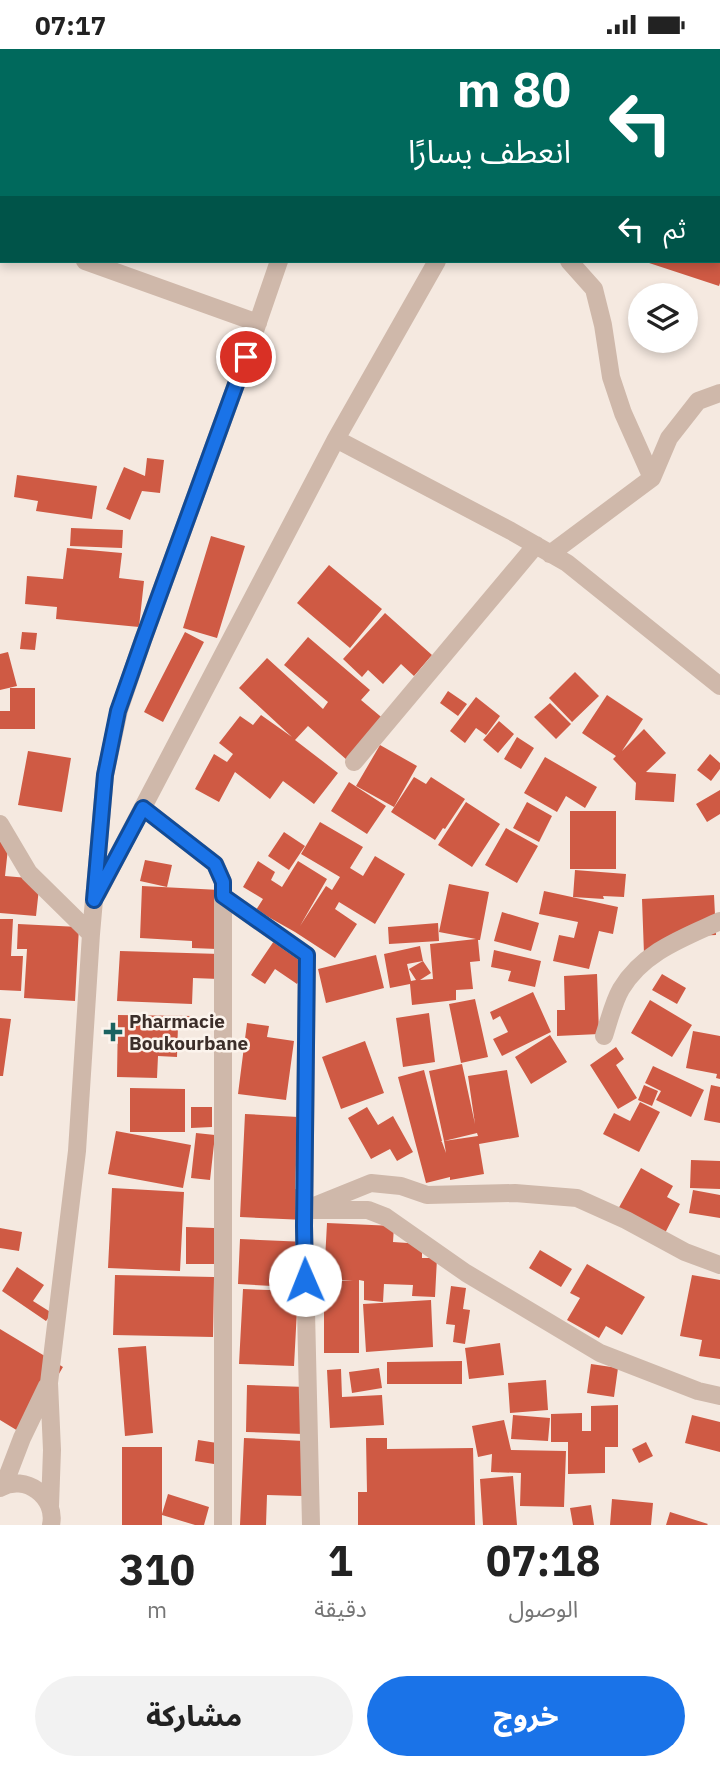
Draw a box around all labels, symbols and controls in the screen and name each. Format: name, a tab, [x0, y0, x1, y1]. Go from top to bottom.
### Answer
text: 07:17	[35, 8, 106, 42]
text: 80 m	[457, 57, 571, 120]
icon: left	[595, 77, 686, 168]
text: انعطف يسارًا	[408, 130, 571, 172]
icon: left	[612, 210, 650, 248]
text: ثم	[664, 211, 686, 245]
map controls	[628, 283, 698, 353]
button: layers	[628, 283, 698, 353]
pin	[216, 327, 276, 387]
icon: arrive	[227, 338, 265, 376]
place label: Pharmacie Boukourbane	[129, 1009, 248, 1055]
marker: Pharmacie Boukourbane	[103, 1022, 123, 1042]
position arrow	[268, 1243, 342, 1317]
text: 1	[328, 1533, 353, 1588]
text: 07:18	[486, 1533, 601, 1588]
text: 310	[119, 1542, 195, 1597]
text: دقيقة	[314, 1593, 367, 1623]
text: الوصول	[508, 1593, 578, 1623]
text: m	[147, 1594, 167, 1624]
button: مشاركة	[35, 1676, 353, 1756]
button: خروج	[367, 1676, 685, 1756]

